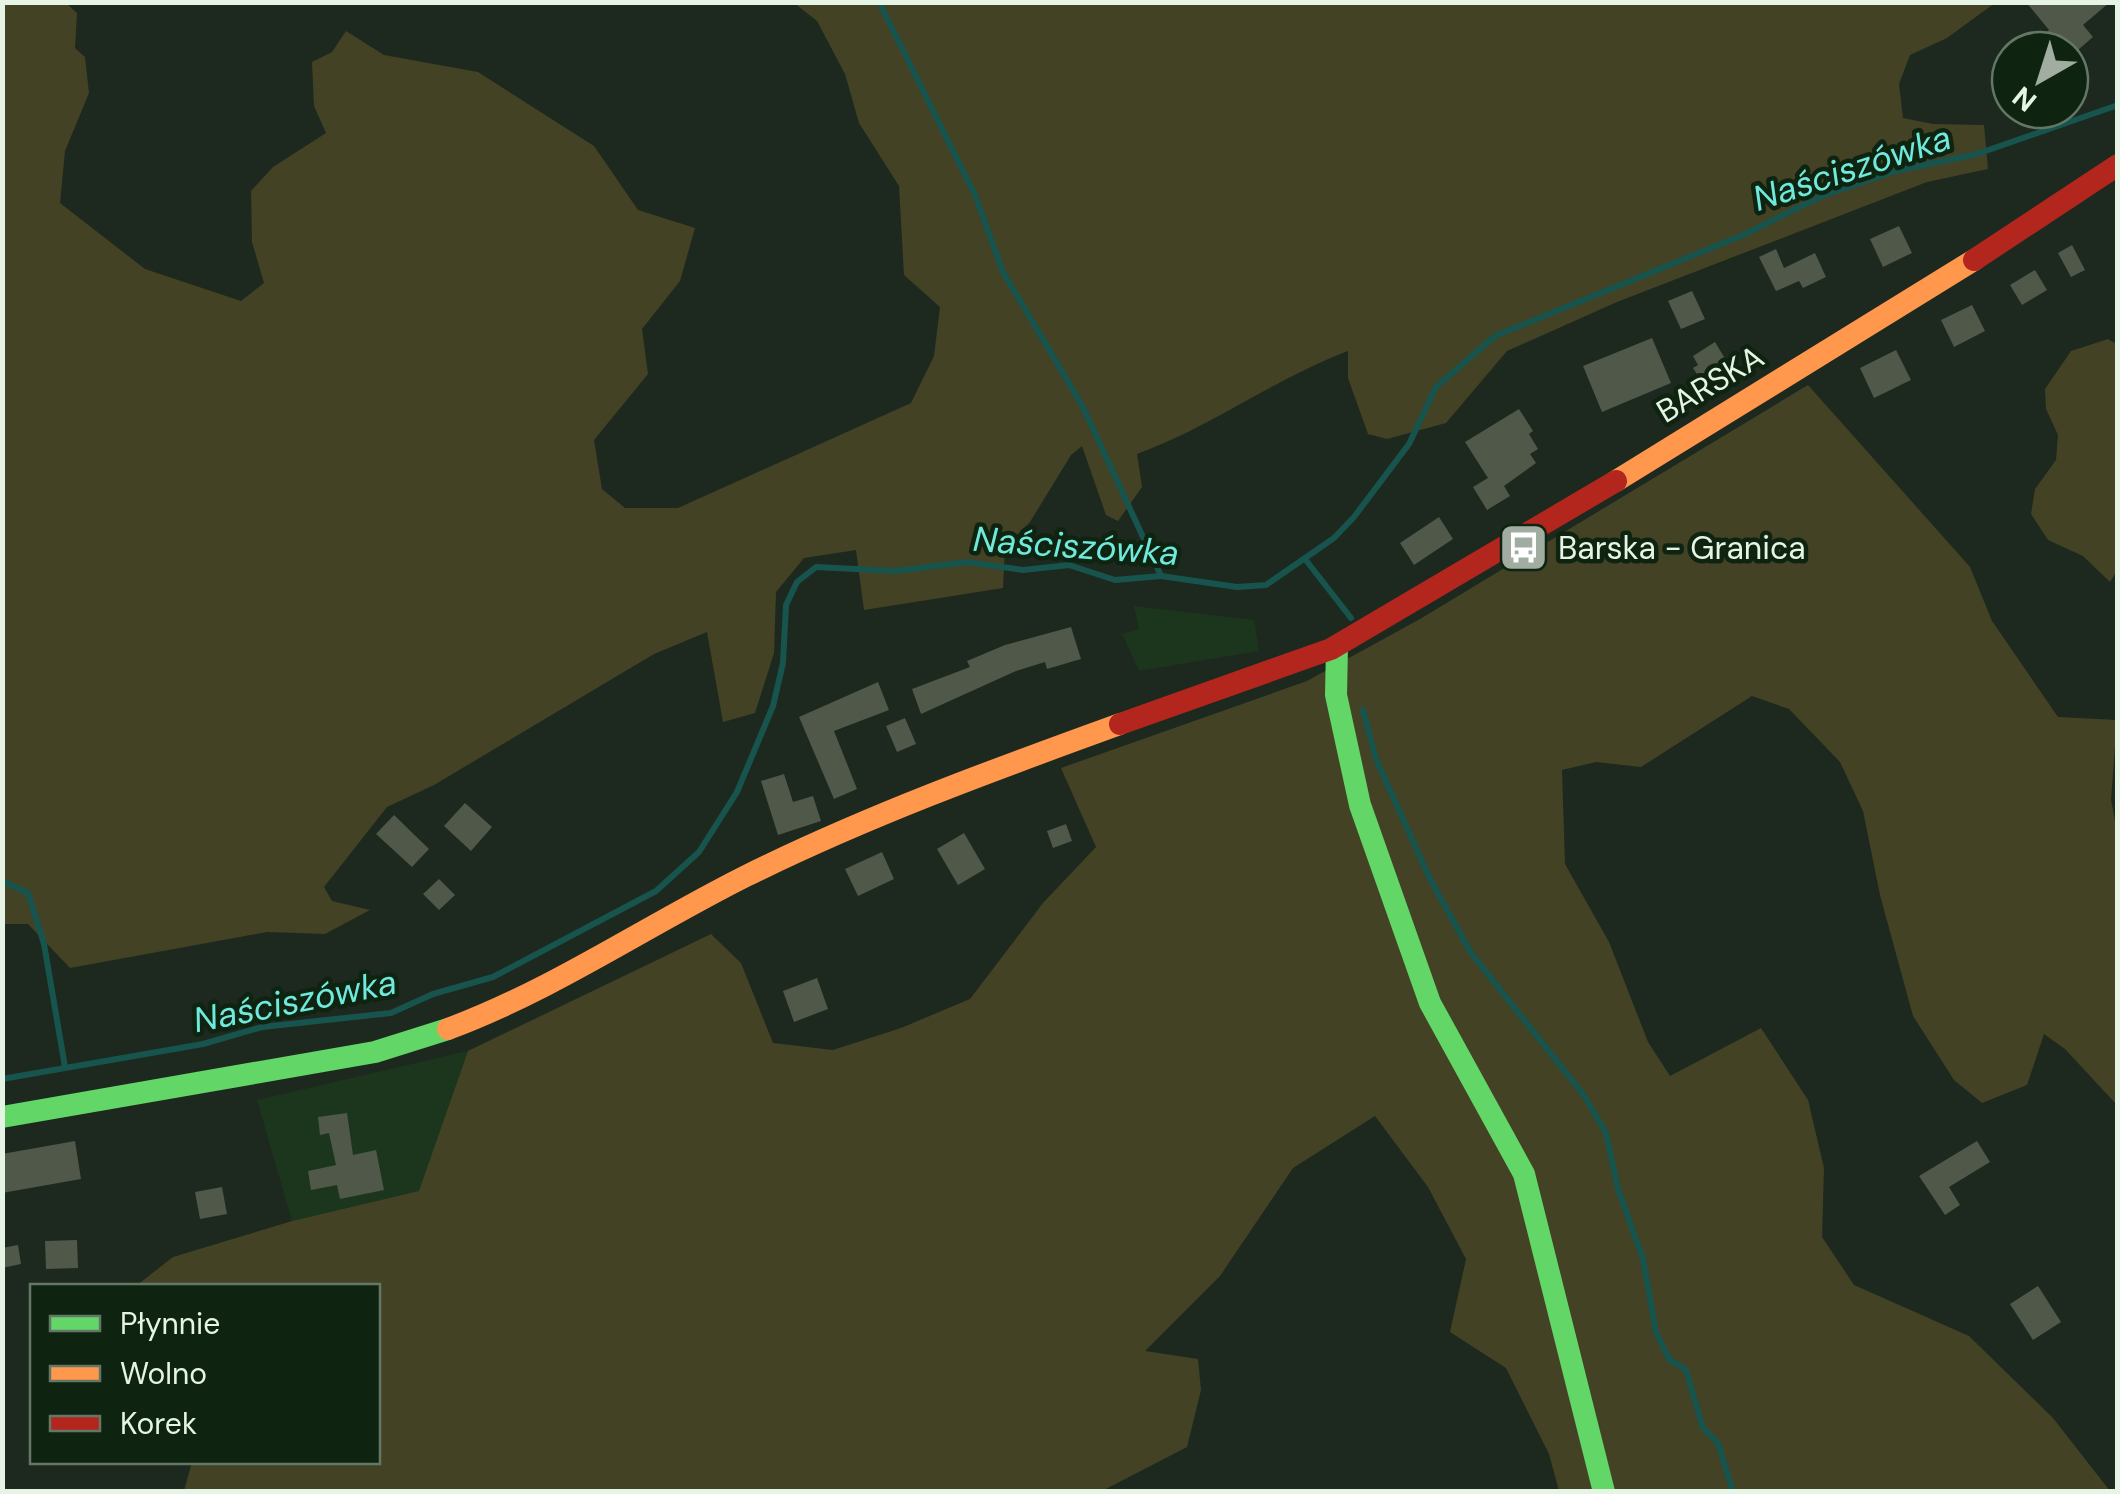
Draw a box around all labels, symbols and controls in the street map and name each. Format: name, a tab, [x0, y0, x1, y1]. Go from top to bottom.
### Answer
north arrow	[1990, 30, 2090, 130]
text: N	[2005, 78, 2044, 120]
water label: Naściszówka	[1747, 114, 1957, 222]
street label: BARSKA	[1649, 336, 1771, 432]
water label: Naściszówka	[972, 516, 1180, 576]
bus stop icon: Barska - Granica	[1497, 522, 1549, 574]
place label: Barska - Granica	[1558, 527, 1806, 569]
water label: Naściszówka	[189, 959, 401, 1043]
legend	[30, 1284, 380, 1464]
text: Płynnie	[120, 1304, 220, 1343]
text: Wolno	[120, 1354, 207, 1393]
text: Korek	[120, 1404, 197, 1443]

